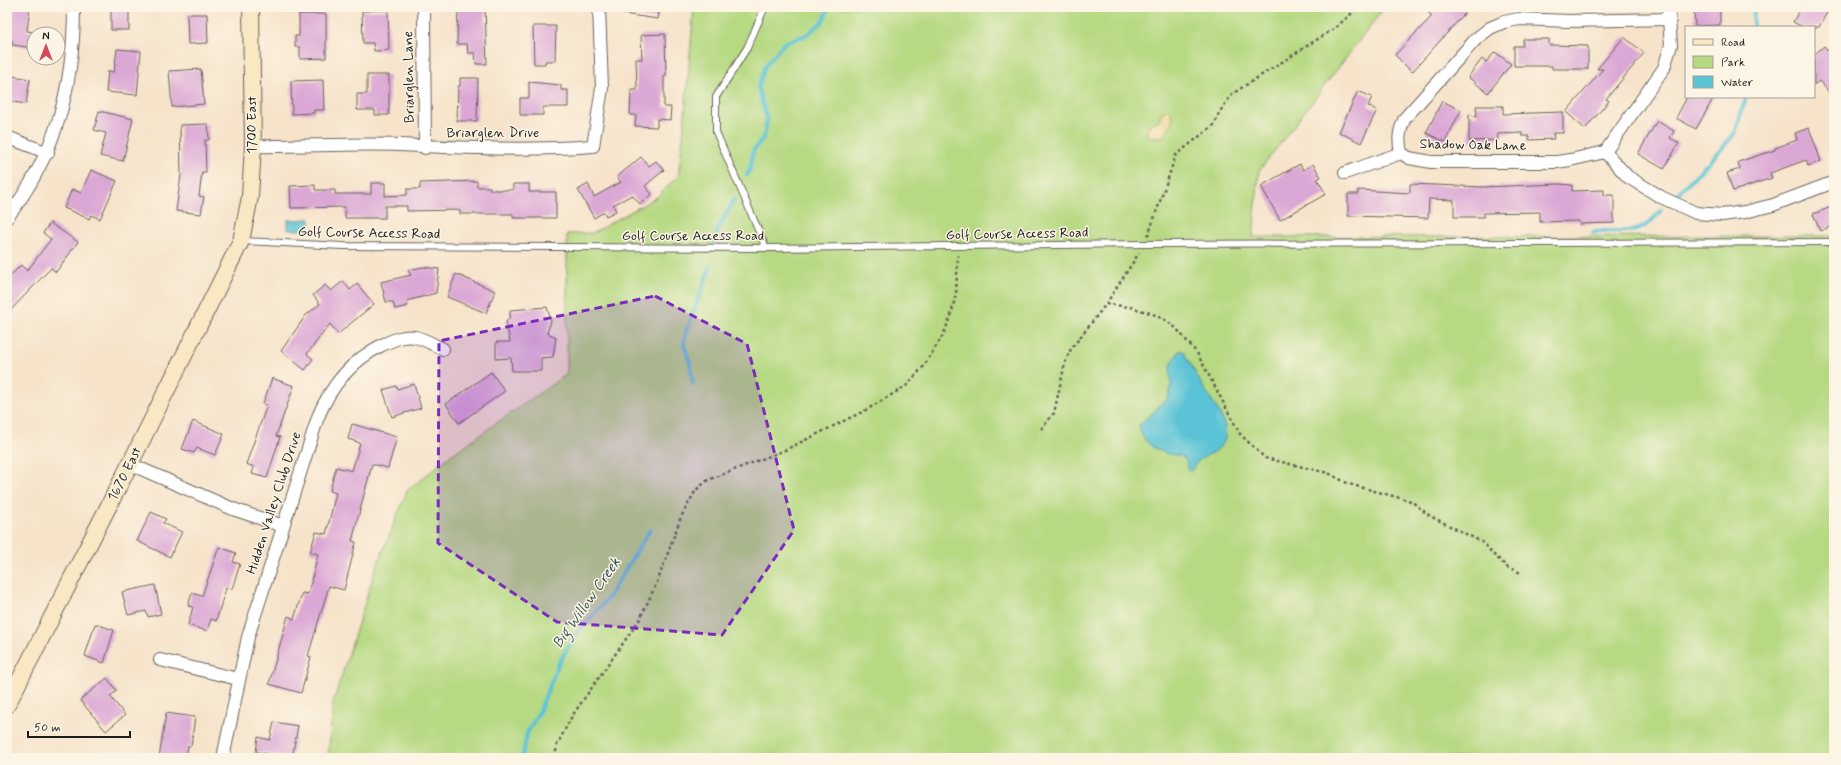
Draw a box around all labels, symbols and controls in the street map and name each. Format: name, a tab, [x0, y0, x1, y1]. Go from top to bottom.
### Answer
north arrow	[26, 26, 66, 66]
legend	[1685, 26, 1815, 98]
text: N	[42, 30, 50, 44]
street label: Briarglen Lane	[399, 31, 419, 123]
text: Road	[1721, 35, 1745, 51]
text: Park	[1721, 55, 1745, 71]
text: Water	[1721, 75, 1753, 91]
street label: 1700 East	[243, 96, 261, 154]
street label: Briarglen Drive	[447, 124, 539, 142]
street label: Shadow Oak Lane	[1419, 135, 1527, 155]
street label: Golf Course Access Road	[298, 223, 440, 243]
street label: Golf Course Access Road	[946, 224, 1088, 244]
street label: Golf Course Access Road	[622, 227, 764, 245]
street label: Hidden Valley Club Drive	[242, 430, 306, 576]
street label: 1670 East	[104, 444, 146, 504]
water label: Big Willow Creek	[548, 553, 628, 654]
scale bar	[28, 713, 130, 739]
text: 50 m	[34, 720, 61, 736]

